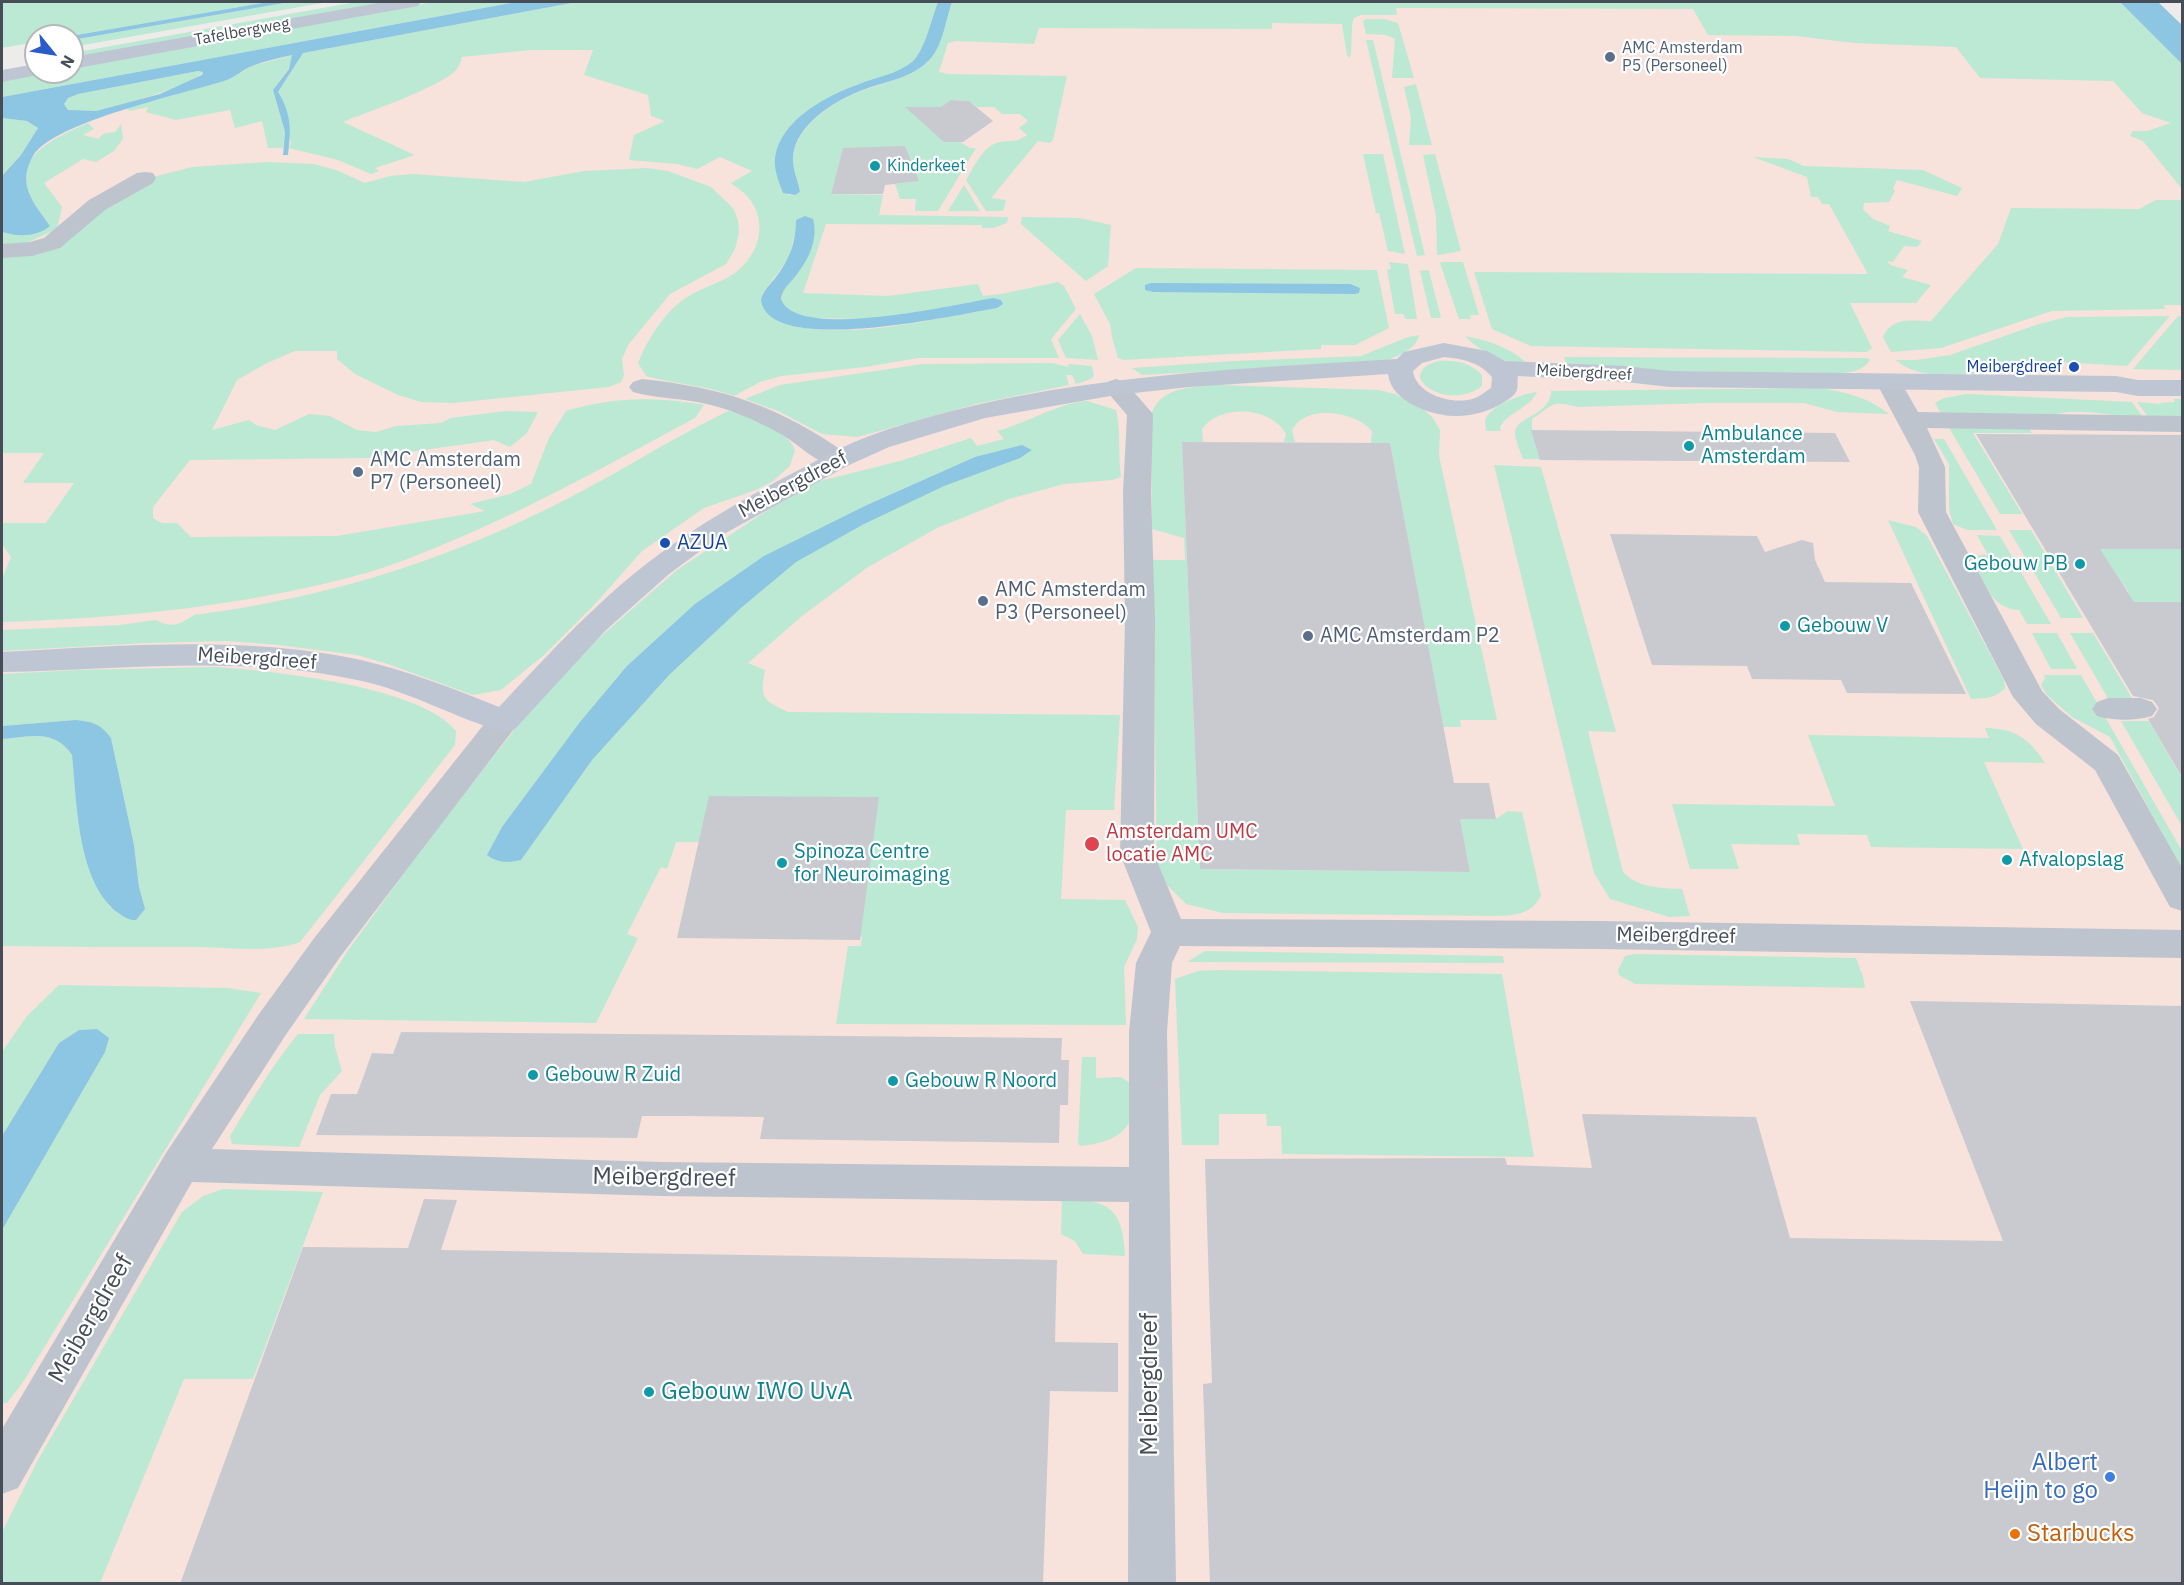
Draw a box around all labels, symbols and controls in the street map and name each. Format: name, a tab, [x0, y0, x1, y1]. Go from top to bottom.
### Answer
street label: Tafelbergweg	[193, 14, 291, 50]
north arrow	[24, 24, 84, 84]
place label: AMC Amsterdam P5 (Personeel)	[1622, 38, 1743, 76]
marker: AMC Amsterdam P5 (Personeel)	[1603, 50, 1617, 64]
text: N	[56, 52, 79, 72]
place label: Kinderkeet	[887, 156, 966, 176]
marker: Kinderkeet	[868, 159, 882, 173]
place label: Meibergdreef	[1966, 357, 2062, 377]
marker: Meibergdreef	[2067, 360, 2081, 374]
street label: Meibergdreef	[1536, 361, 1632, 385]
place label: Ambulance Amsterdam	[1701, 422, 1806, 469]
marker: Ambulance Amsterdam	[1682, 439, 1696, 453]
street label: Meibergdreef	[735, 446, 851, 524]
place label: AMC Amsterdam P7 (Personeel)	[370, 448, 521, 495]
marker: AMC Amsterdam P7 (Personeel)	[351, 465, 365, 479]
place label: AZUA	[677, 531, 728, 555]
marker: AZUA	[658, 536, 672, 550]
place label: Gebouw PB	[1964, 552, 2068, 576]
marker: Gebouw PB	[2073, 557, 2087, 571]
place label: AMC Amsterdam P3 (Personeel)	[995, 578, 1146, 625]
marker: AMC Amsterdam P3 (Personeel)	[976, 594, 990, 608]
place label: Gebouw V	[1797, 614, 1888, 638]
marker: Gebouw V	[1778, 619, 1792, 633]
place label: AMC Amsterdam P2	[1320, 624, 1500, 648]
marker: AMC Amsterdam P2	[1301, 629, 1315, 643]
street label: Meibergdreef	[197, 643, 317, 675]
place label: Amsterdam UMC locatie AMC	[1106, 820, 1258, 867]
marker: Amsterdam UMC locatie AMC	[1083, 835, 1101, 853]
place label: Spinoza Centre for Neuroimaging	[794, 840, 949, 887]
place label: Afvalopslag	[2019, 848, 2123, 872]
marker: Afvalopslag	[2000, 853, 2014, 867]
marker: Spinoza Centre for Neuroimaging	[775, 856, 789, 870]
street label: Meibergdreef	[1616, 923, 1736, 949]
place label: Gebouw R Zuid	[545, 1063, 681, 1087]
marker: Gebouw R Zuid	[526, 1068, 540, 1082]
place label: Gebouw R Noord	[905, 1069, 1057, 1093]
marker: Gebouw R Noord	[886, 1074, 900, 1088]
street label: Meibergdreef	[592, 1162, 736, 1194]
street label: Meibergdreef	[43, 1250, 139, 1388]
street label: Meibergdreef	[1136, 1312, 1164, 1456]
place label: Gebouw IWO UvA	[661, 1378, 853, 1406]
marker: Gebouw IWO UvA	[642, 1385, 656, 1399]
place label: Albert Heijn to go	[1983, 1449, 2098, 1505]
marker: Albert Heijn to go	[2103, 1470, 2117, 1484]
place label: Starbucks	[2027, 1520, 2135, 1548]
marker: Starbucks	[2008, 1527, 2022, 1541]

